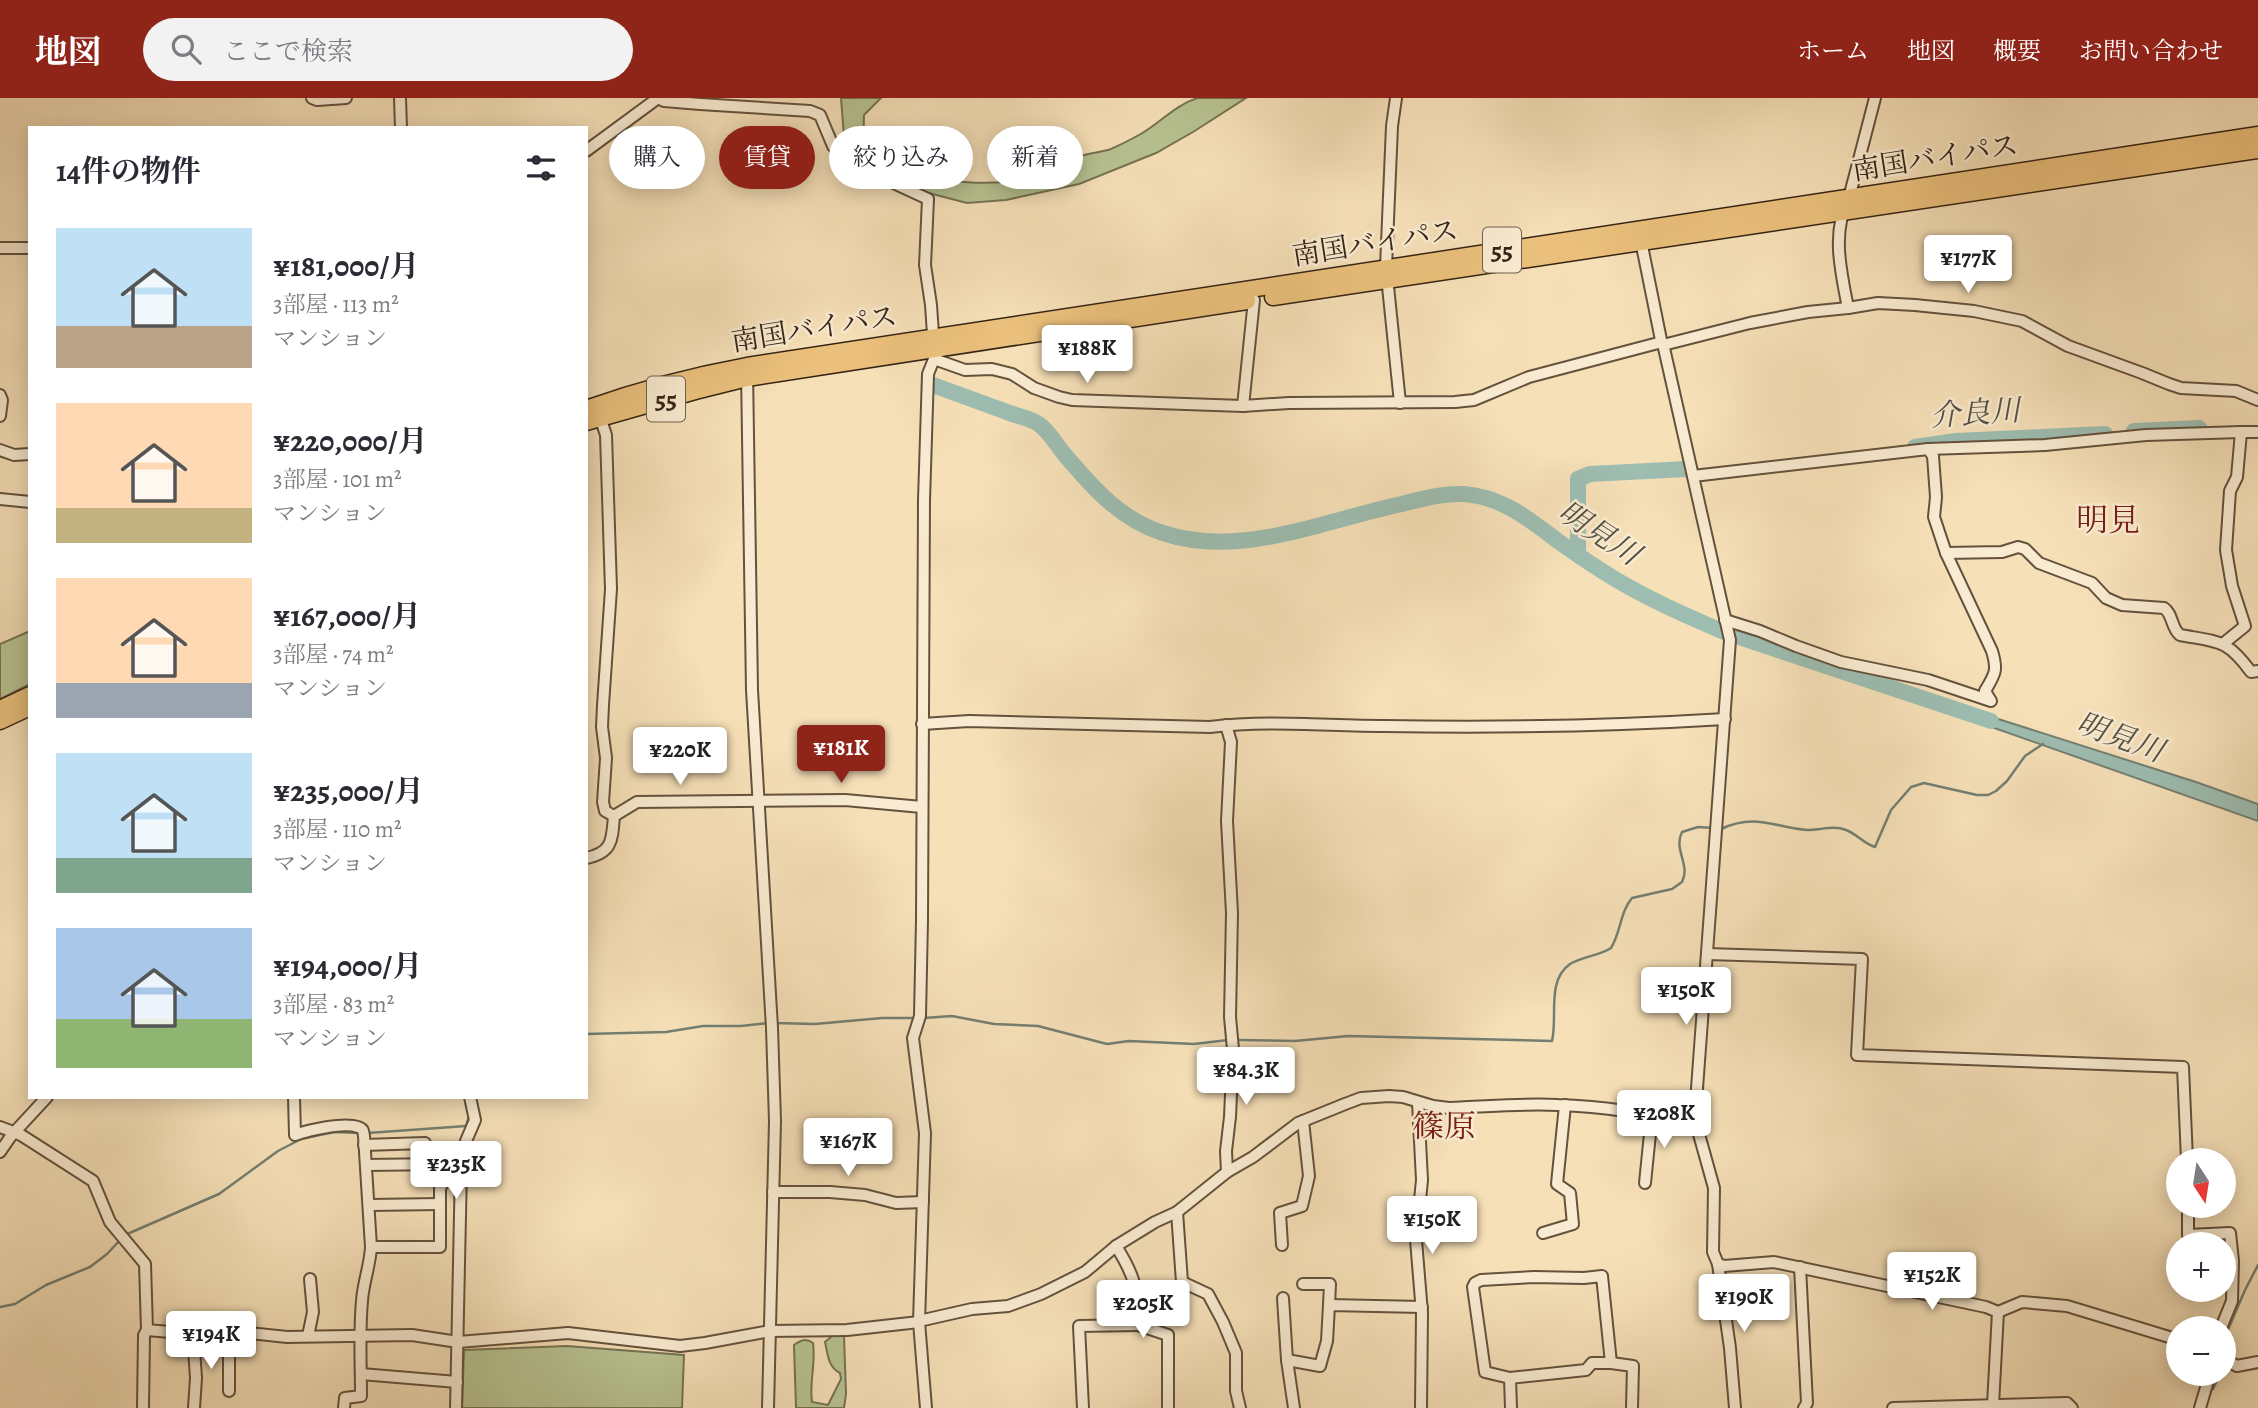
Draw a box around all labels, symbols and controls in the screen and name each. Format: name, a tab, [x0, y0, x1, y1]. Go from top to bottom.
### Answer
search box	[143, 18, 633, 81]
text: 地図	[35, 29, 101, 74]
icon: search	[167, 30, 205, 68]
text: ここで検索	[223, 34, 353, 69]
text: ホーム	[1797, 35, 1869, 67]
text: 地図	[1907, 35, 1955, 67]
text: 概要	[1993, 35, 2041, 67]
text: お問い合わせ	[2079, 35, 2223, 67]
chip: 購入	[609, 126, 705, 189]
chip: 賃貸	[719, 126, 815, 189]
chip: 絞り込み	[829, 126, 973, 189]
chip: 新着	[987, 126, 1083, 189]
street label: 南国バイパス	[1849, 126, 2021, 190]
icon: filters	[522, 149, 560, 187]
text: 14件の物件	[56, 151, 201, 191]
street label: 南国バイパス	[1289, 211, 1461, 275]
road number: 55	[1483, 228, 1521, 272]
pin: ¥177K	[1919, 236, 2017, 295]
text: ¥177K	[1940, 242, 1996, 273]
text: ¥181,000/月	[273, 246, 419, 286]
icon: home	[112, 256, 196, 340]
text: 3部屋 · 113 m²	[273, 289, 399, 320]
street label: 南国バイパス	[728, 297, 900, 361]
text: マンション	[273, 323, 387, 354]
pin: ¥188K	[1038, 326, 1136, 385]
text: ¥188K	[1058, 332, 1116, 363]
road number: 55	[647, 376, 685, 422]
water label: 介良川	[1929, 390, 2024, 436]
text: ¥220,000/月	[273, 421, 428, 461]
icon: home	[112, 431, 196, 515]
text: 3部屋 · 101 m²	[273, 464, 401, 495]
water label: 明見川	[1550, 492, 1650, 576]
text: マンション	[273, 498, 387, 529]
district label: 明見	[2076, 498, 2140, 542]
text: ¥167,000/月	[273, 596, 421, 636]
icon: home	[112, 606, 196, 690]
text: 3部屋 · 74 m²	[273, 639, 394, 670]
text: マンション	[273, 673, 387, 704]
water label: 明見川	[2071, 703, 2172, 772]
pin: ¥181K	[792, 726, 890, 785]
pin: ¥220K	[631, 728, 729, 787]
text: ¥181K	[813, 732, 869, 763]
text: ¥220K	[649, 734, 711, 765]
text: ¥235,000/月	[273, 771, 424, 811]
icon: home	[112, 781, 196, 865]
text: 3部屋 · 110 m²	[273, 814, 401, 845]
text: マンション	[273, 848, 387, 879]
text: ¥194,000/月	[273, 946, 422, 986]
icon: home	[112, 956, 196, 1040]
pin: ¥150K	[1637, 968, 1735, 1027]
text: ¥150K	[1657, 974, 1715, 1005]
text: 3部屋 · 83 m²	[273, 989, 394, 1020]
text: マンション	[273, 1023, 387, 1054]
pin: ¥84.3K	[1189, 1048, 1303, 1107]
text: ¥84.3K	[1213, 1054, 1279, 1085]
pin: ¥208K	[1615, 1090, 1713, 1150]
text: ¥208K	[1633, 1097, 1695, 1128]
district label: 篠原	[1412, 1104, 1476, 1148]
pin: ¥167K	[799, 1118, 897, 1178]
text: ¥167K	[819, 1125, 877, 1156]
pin: ¥235K	[407, 1142, 505, 1201]
text: ¥235K	[426, 1148, 486, 1179]
north arrow	[2166, 1148, 2236, 1218]
map controls	[2166, 1148, 2236, 1386]
pin: ¥150K	[1383, 1196, 1481, 1256]
text: ¥150K	[1403, 1203, 1461, 1234]
button: +	[2166, 1232, 2236, 1302]
pin: ¥152K	[1883, 1252, 1981, 1312]
text: ¥152K	[1903, 1259, 1961, 1290]
pin: ¥190K	[1695, 1274, 1793, 1334]
pin: ¥205K	[1094, 1280, 1192, 1340]
text: ¥190K	[1715, 1281, 1773, 1312]
text: ¥205K	[1113, 1287, 1173, 1318]
pin: ¥194K	[162, 1312, 260, 1371]
button: −	[2166, 1316, 2236, 1386]
text: ¥194K	[182, 1318, 240, 1349]

